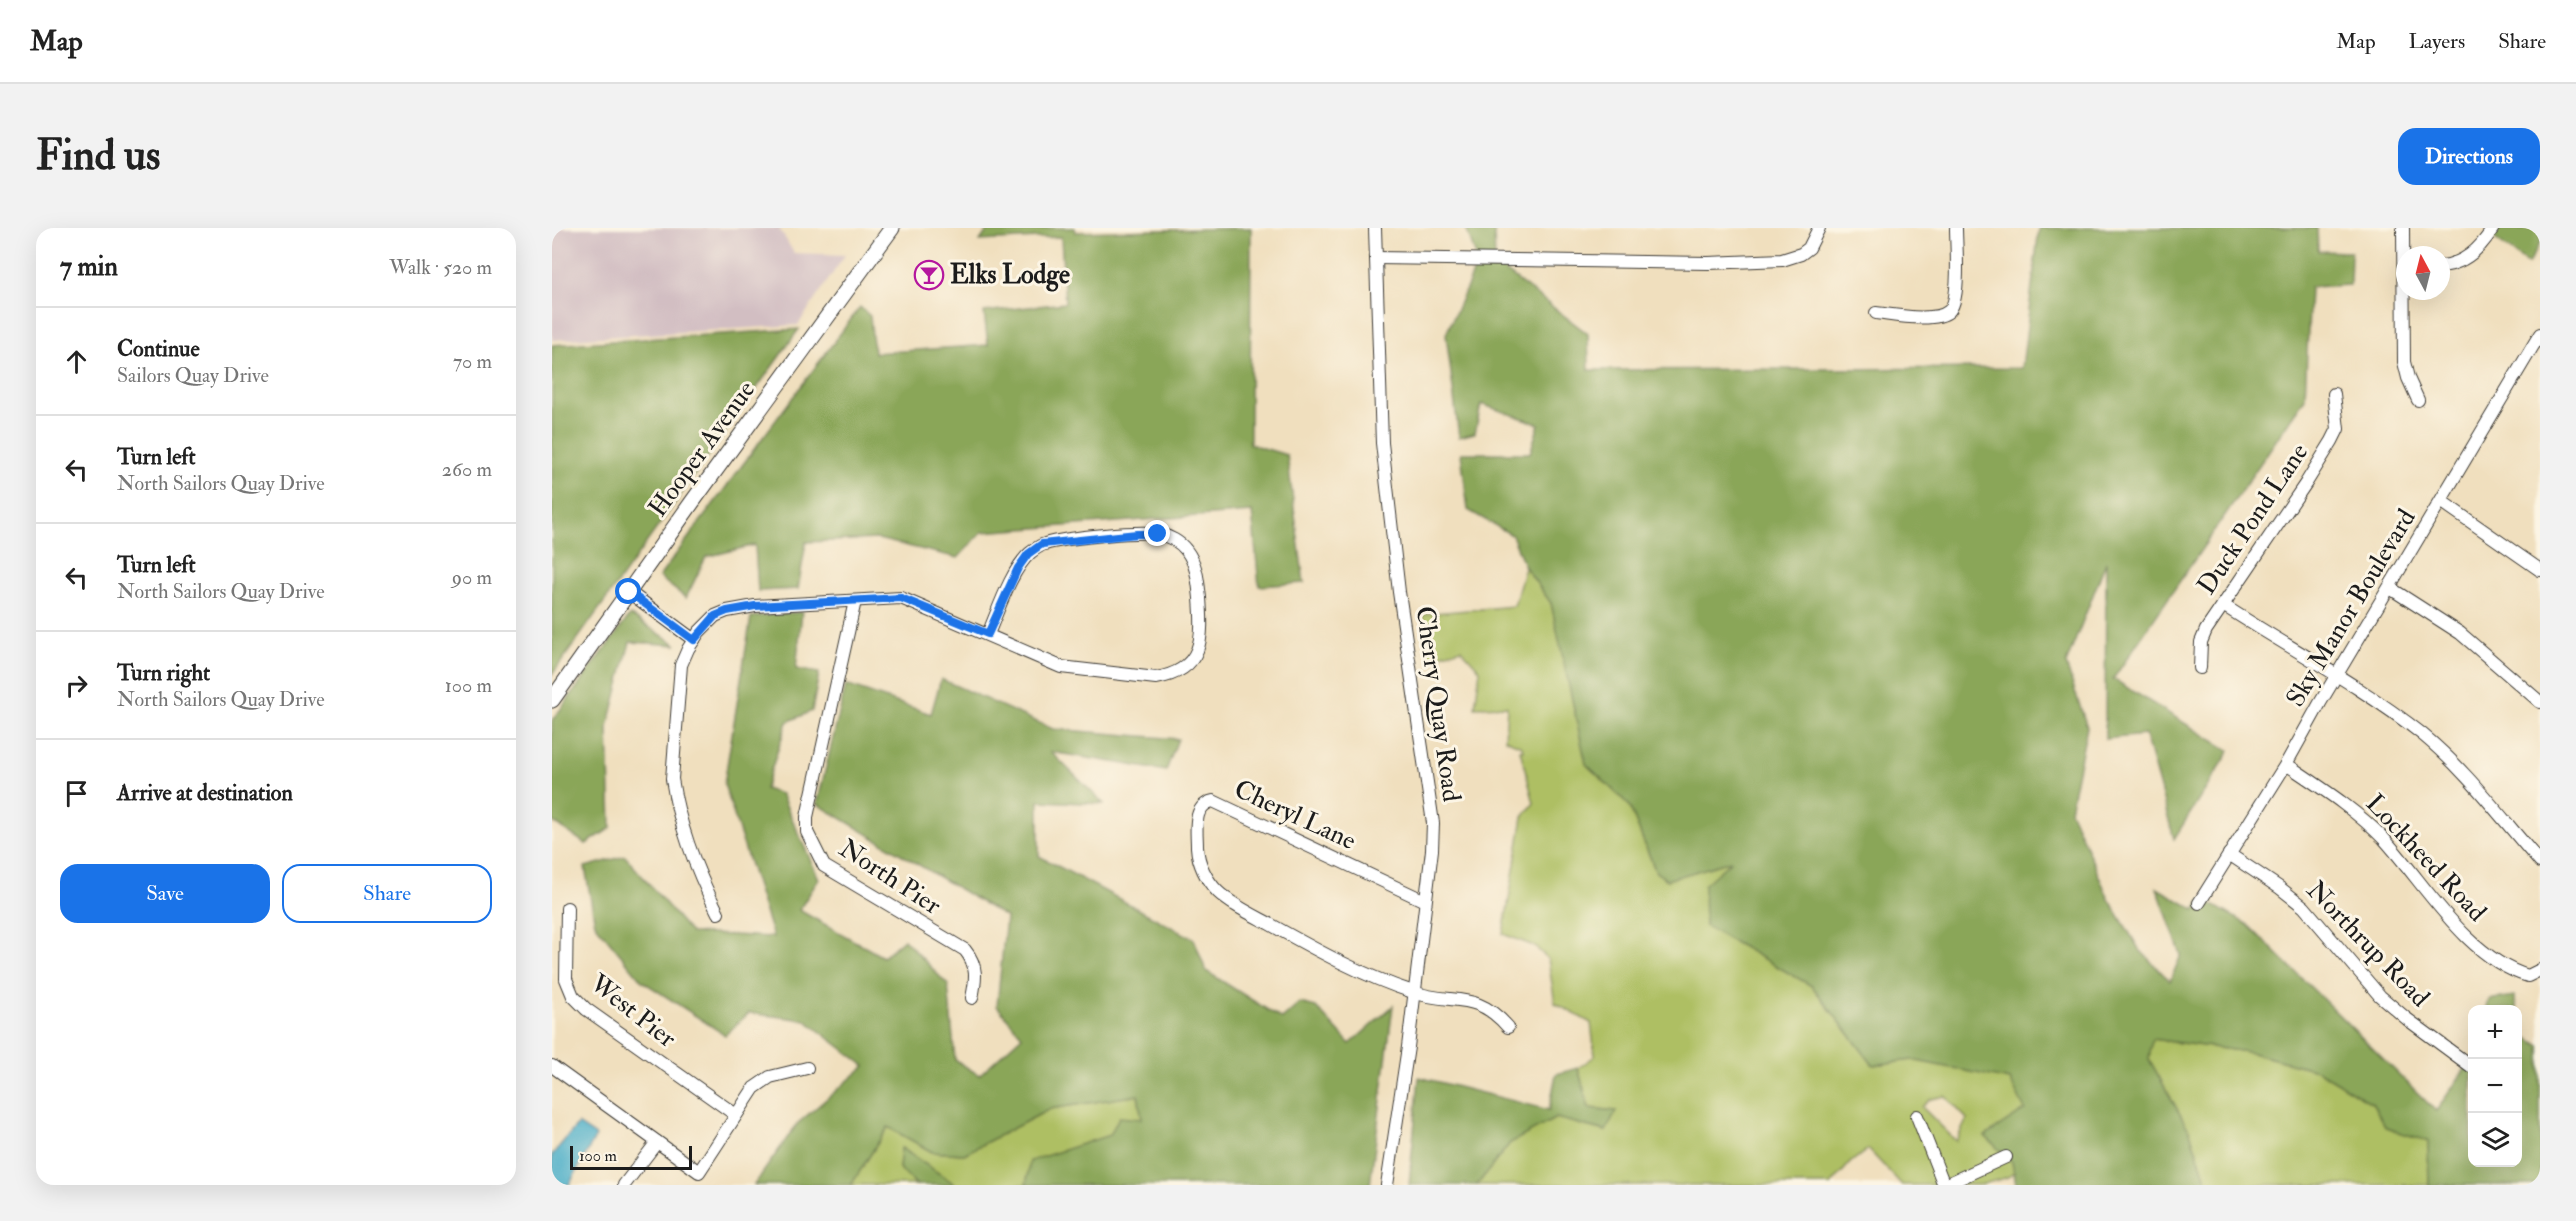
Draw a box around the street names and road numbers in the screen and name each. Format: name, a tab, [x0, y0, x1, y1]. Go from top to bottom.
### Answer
street label: Hooper Avenue	[642, 375, 763, 524]
street label: Duck Pond Lane	[2191, 437, 2315, 601]
street label: Sky Manor Boulevard	[2279, 503, 2423, 713]
street label: Cherry Quay Road	[1408, 604, 1468, 804]
street label: Cheryl Lane	[1229, 773, 1361, 857]
street label: Lockheed Road	[2359, 788, 2493, 928]
street label: North Pier	[833, 832, 947, 922]
street label: Northrup Road	[2299, 874, 2436, 1015]
street label: West Pier	[583, 967, 683, 1055]

